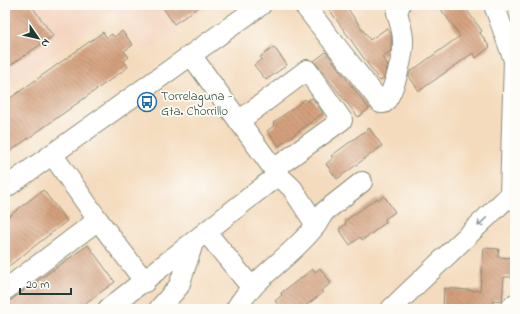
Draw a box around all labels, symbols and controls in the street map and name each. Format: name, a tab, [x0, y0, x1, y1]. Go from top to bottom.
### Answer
north arrow	[18, 18, 58, 58]
text: N	[37, 35, 54, 51]
place label: Torrelaguna - Gta. Chorrillo	[161, 87, 233, 121]
bus stop icon: Torrelaguna - Gta. Chorrillo	[136, 91, 158, 113]
one-way arrow	[477, 217, 487, 226]
scale bar	[20, 270, 71, 296]
text: 20 m	[26, 276, 49, 294]

